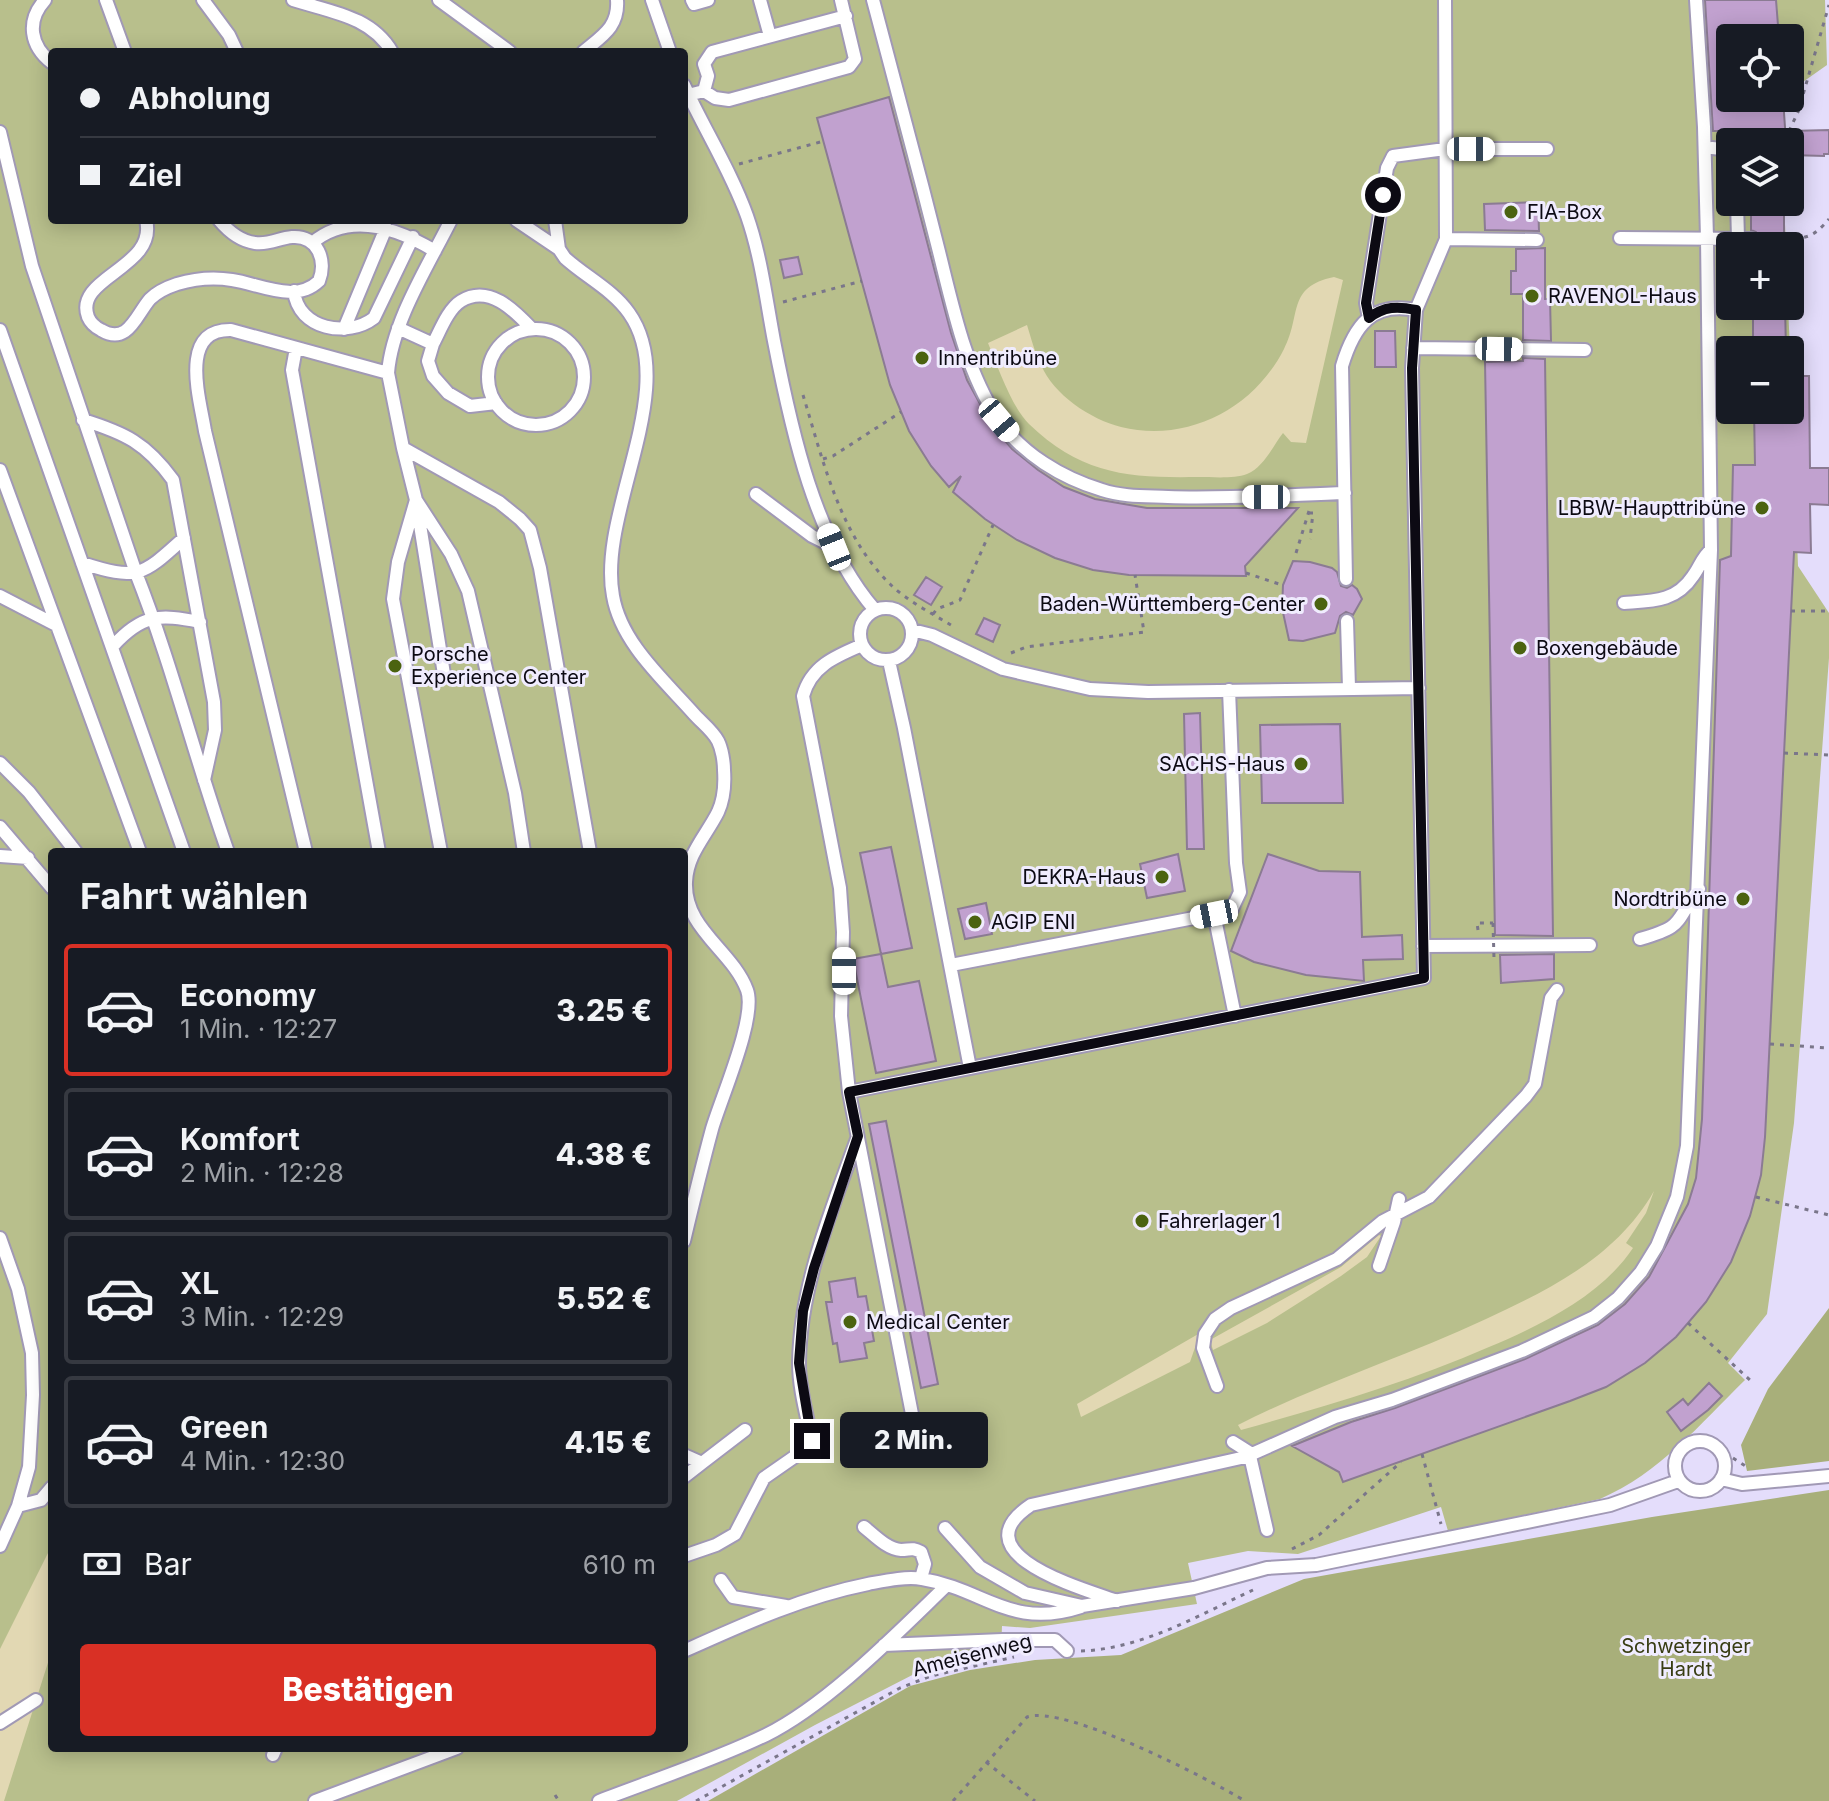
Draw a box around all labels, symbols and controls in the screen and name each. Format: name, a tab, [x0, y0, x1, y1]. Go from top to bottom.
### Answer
map controls	[1716, 24, 1804, 424]
button: locate	[1716, 24, 1804, 112]
text: Abholung	[128, 80, 271, 116]
button: layers	[1716, 128, 1804, 216]
car	[1447, 137, 1495, 161]
text: Ziel	[128, 157, 182, 193]
route start	[1365, 177, 1401, 213]
place label: FIA-Box	[1527, 200, 1602, 224]
marker: FIA-Box	[1502, 203, 1520, 221]
button: +	[1716, 232, 1804, 320]
place label: RAVENOL-Haus	[1548, 284, 1697, 308]
marker: RAVENOL-Haus	[1523, 287, 1541, 305]
button: −	[1716, 336, 1804, 424]
car	[1475, 337, 1523, 361]
place label: Innentribüne	[938, 346, 1057, 370]
marker: Innentribüne	[913, 349, 931, 367]
car	[974, 394, 1024, 446]
car	[1242, 485, 1290, 509]
place label: LBBW-Haupttribüne	[1558, 496, 1746, 520]
marker: LBBW-Haupttribüne	[1753, 499, 1771, 517]
car	[814, 520, 854, 574]
place label: Baden-Württemberg-Center	[1040, 592, 1305, 616]
marker: Baden-Württemberg-Center	[1312, 595, 1330, 613]
place label: Boxengebäude	[1536, 636, 1678, 660]
marker: Boxengebäude	[1511, 639, 1529, 657]
place label: Porsche Experience Center	[411, 642, 587, 689]
marker: Porsche Experience Center	[386, 657, 404, 675]
place label: SACHS-Haus	[1159, 752, 1285, 776]
marker: SACHS-Haus	[1292, 755, 1310, 773]
place label: DEKRA-Haus	[1022, 865, 1146, 889]
marker: DEKRA-Haus	[1153, 868, 1171, 886]
text: Fahrt wählen	[80, 874, 308, 918]
place label: Nordtribüne	[1613, 887, 1727, 911]
marker: Nordtribüne	[1734, 890, 1752, 908]
car	[1188, 898, 1240, 930]
place label: AGIP ENI	[991, 910, 1075, 934]
marker: AGIP ENI	[966, 913, 984, 931]
car	[832, 947, 856, 995]
icon: car	[84, 974, 156, 1046]
text: Economy	[180, 977, 316, 1013]
text: 3.25 €	[556, 992, 652, 1028]
text: 1 Min. · 12:27	[180, 1013, 337, 1044]
icon: car	[84, 1118, 156, 1190]
text: Komfort	[180, 1121, 300, 1157]
text: 4.38 €	[555, 1136, 652, 1172]
text: 2 Min. · 12:28	[180, 1157, 344, 1188]
place label: Fahrerlager 1	[1158, 1209, 1280, 1233]
marker: Fahrerlager 1	[1133, 1212, 1151, 1230]
icon: car	[84, 1262, 156, 1334]
text: XL	[180, 1265, 219, 1301]
text: 5.52 €	[557, 1280, 652, 1316]
text: 3 Min. · 12:29	[180, 1301, 344, 1332]
place label: Medical Center	[866, 1310, 1010, 1334]
marker: Medical Center	[841, 1313, 859, 1331]
icon: car	[84, 1406, 156, 1478]
text: Green	[180, 1409, 268, 1445]
callout: 2 Min.	[840, 1413, 988, 1469]
route end	[794, 1423, 830, 1459]
text: 4.15 €	[564, 1424, 652, 1460]
text: 2 Min.	[874, 1424, 954, 1455]
text: 4 Min. · 12:30	[180, 1445, 345, 1476]
icon: cash	[80, 1542, 124, 1586]
text: Bar	[144, 1546, 192, 1582]
text: 610 m	[583, 1549, 656, 1580]
street label: Ameisenweg	[910, 1629, 1034, 1681]
park label: Schwetzinger Hardt	[1621, 1634, 1751, 1681]
button: Bestätigen	[80, 1644, 656, 1736]

